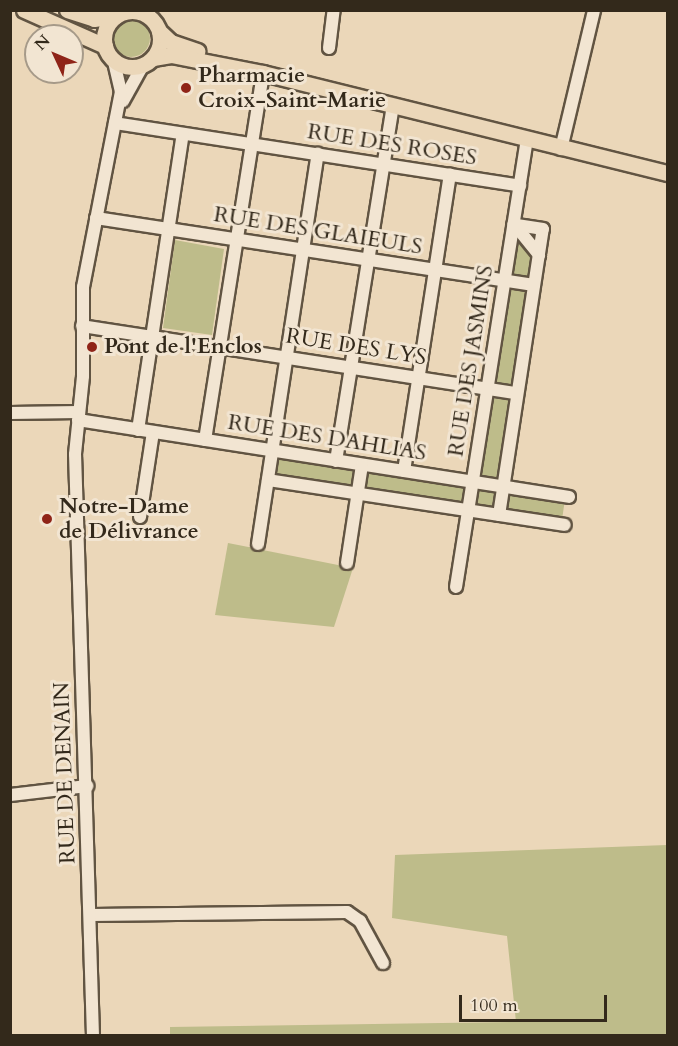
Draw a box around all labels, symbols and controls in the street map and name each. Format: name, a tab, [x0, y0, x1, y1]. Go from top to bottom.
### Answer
north arrow	[24, 24, 84, 84]
text: N	[30, 30, 55, 56]
place label: Pharmacie Croix-Saint-Marie	[198, 62, 386, 113]
marker: Pharmacie Croix-Saint-Marie	[179, 81, 193, 95]
street label: RUE DES ROSES	[306, 119, 478, 171]
street label: RUE DES GLAIEULS	[212, 201, 424, 261]
street label: RUE DES JASMINS	[443, 264, 499, 458]
street label: RUE DES LYS	[284, 323, 428, 371]
place label: Pont de l'Enclos	[104, 334, 262, 360]
marker: Pont de l'Enclos	[85, 340, 99, 354]
street label: RUE DES DAHLIAS	[226, 409, 428, 467]
place label: Notre-Dame de Délivrance	[59, 493, 199, 544]
marker: Notre-Dame de Délivrance	[40, 512, 54, 526]
street label: RUE DE DENAIN	[49, 681, 81, 865]
scale bar	[462, 983, 610, 1021]
text: 100 m	[470, 993, 518, 1018]

